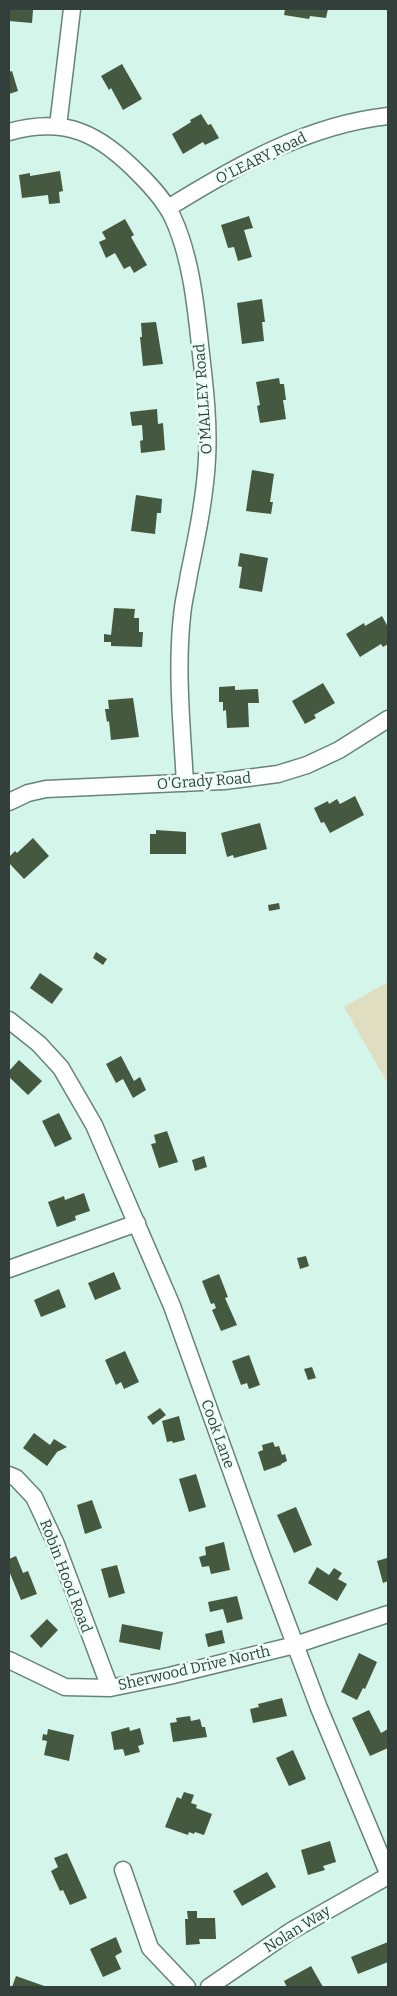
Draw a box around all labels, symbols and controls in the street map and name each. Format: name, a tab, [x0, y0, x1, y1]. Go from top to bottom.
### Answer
street label: O'LEARY Road	[213, 128, 309, 188]
street label: O'MALLEY Road	[190, 343, 216, 455]
street label: O'Grady Road	[156, 769, 252, 793]
street label: Cook Lane	[197, 1397, 239, 1471]
street label: Robin Hood Road	[36, 1517, 96, 1635]
street label: Sherwood Drive North	[116, 1642, 272, 1694]
street label: Nolan Way	[260, 1902, 334, 1956]

